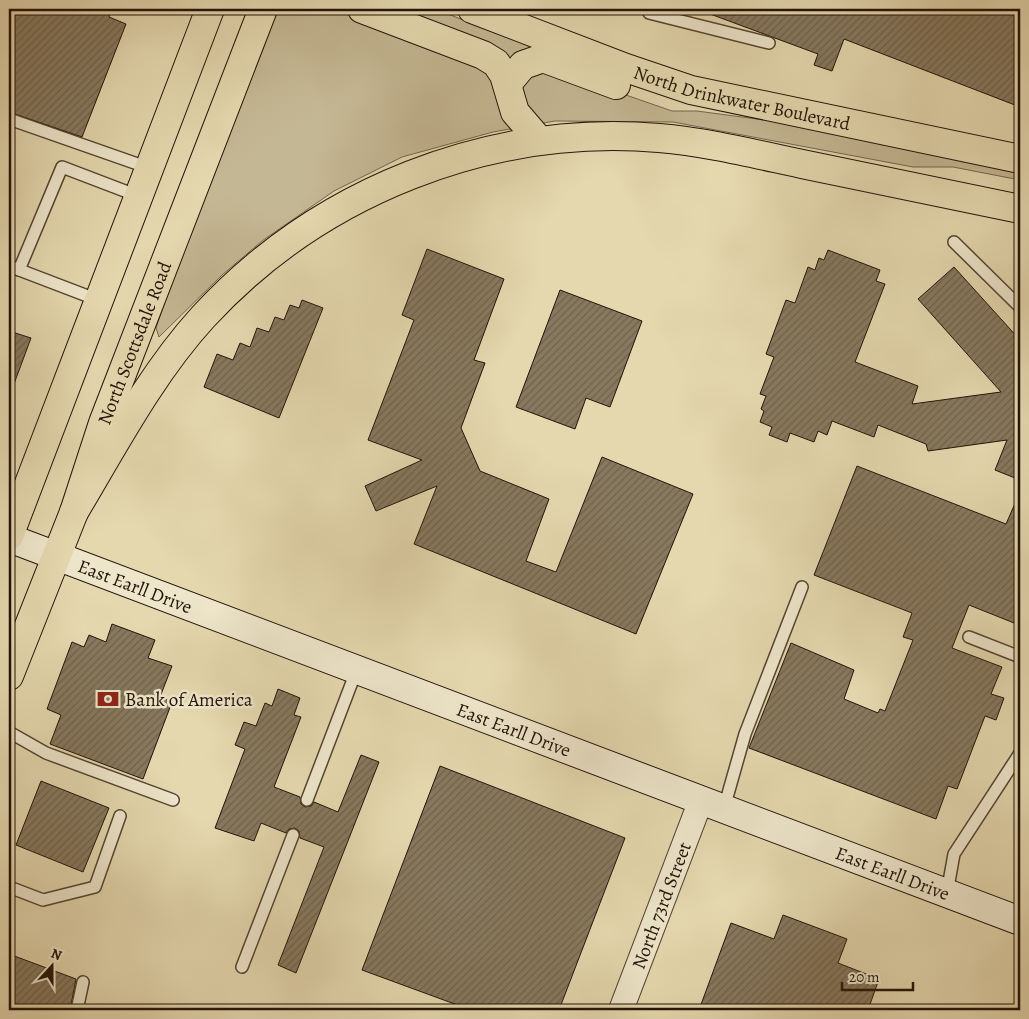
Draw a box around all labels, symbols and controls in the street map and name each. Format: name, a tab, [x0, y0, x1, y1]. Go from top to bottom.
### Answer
street label: North Drinkwater Boulevard	[630, 60, 853, 137]
street label: North Scottsdale Road	[92, 257, 179, 429]
street label: East Earll Drive	[74, 553, 196, 620]
bank icon: Bank of America	[95, 686, 121, 712]
place label: Bank of America	[125, 687, 253, 713]
street label: East Earll Drive	[453, 697, 574, 764]
street label: North 73rd Street	[626, 838, 698, 973]
street label: East Earll Drive	[832, 840, 953, 907]
north arrow	[28, 942, 78, 992]
text: N	[48, 944, 65, 965]
scale bar	[842, 959, 913, 991]
text: 20 m	[849, 967, 880, 987]

